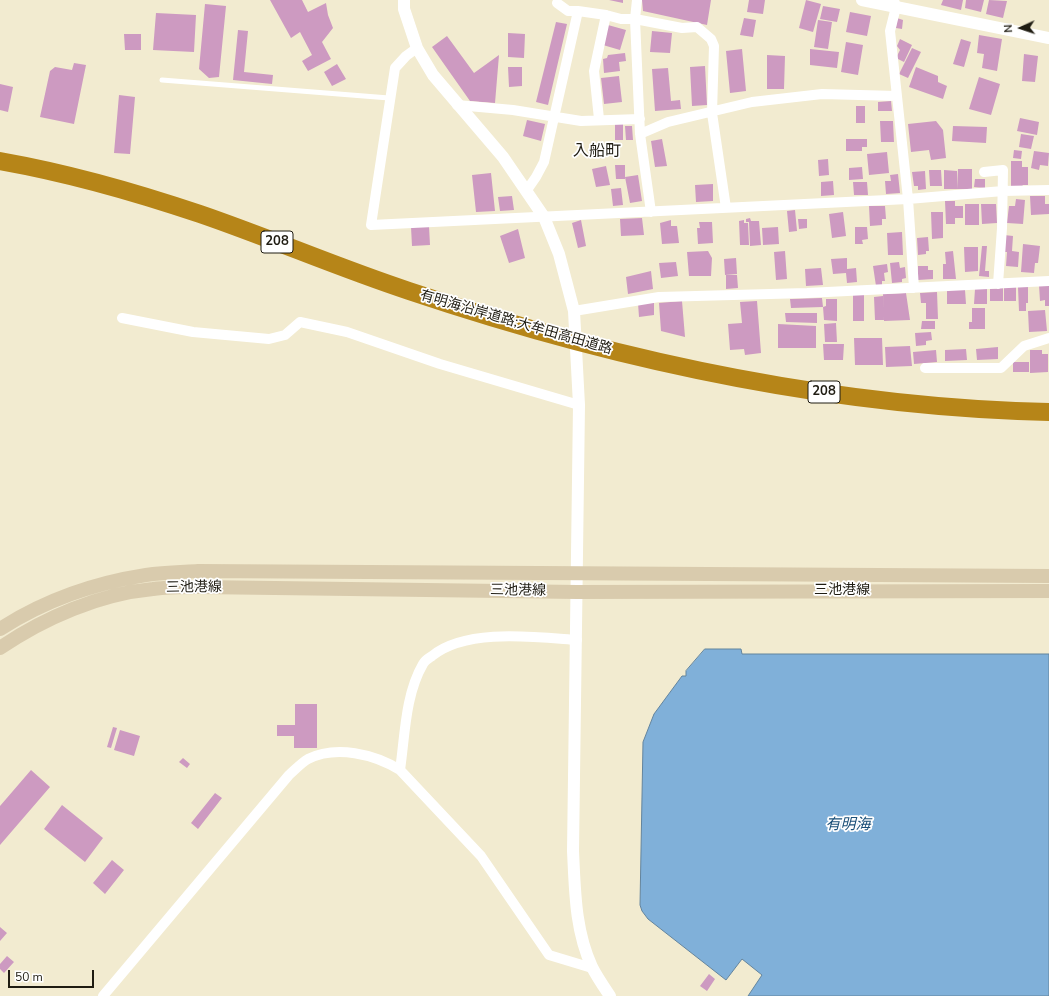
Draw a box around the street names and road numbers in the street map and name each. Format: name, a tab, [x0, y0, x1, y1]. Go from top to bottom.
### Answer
road number: 208	[261, 231, 293, 253]
street label: 有明海沿岸道路;大牟田高田道路	[418, 287, 614, 359]
road number: 208	[808, 381, 840, 403]
street label: 三池港線	[166, 579, 222, 597]
street label: 三池港線	[490, 582, 546, 600]
street label: 三池港線	[814, 583, 870, 599]

